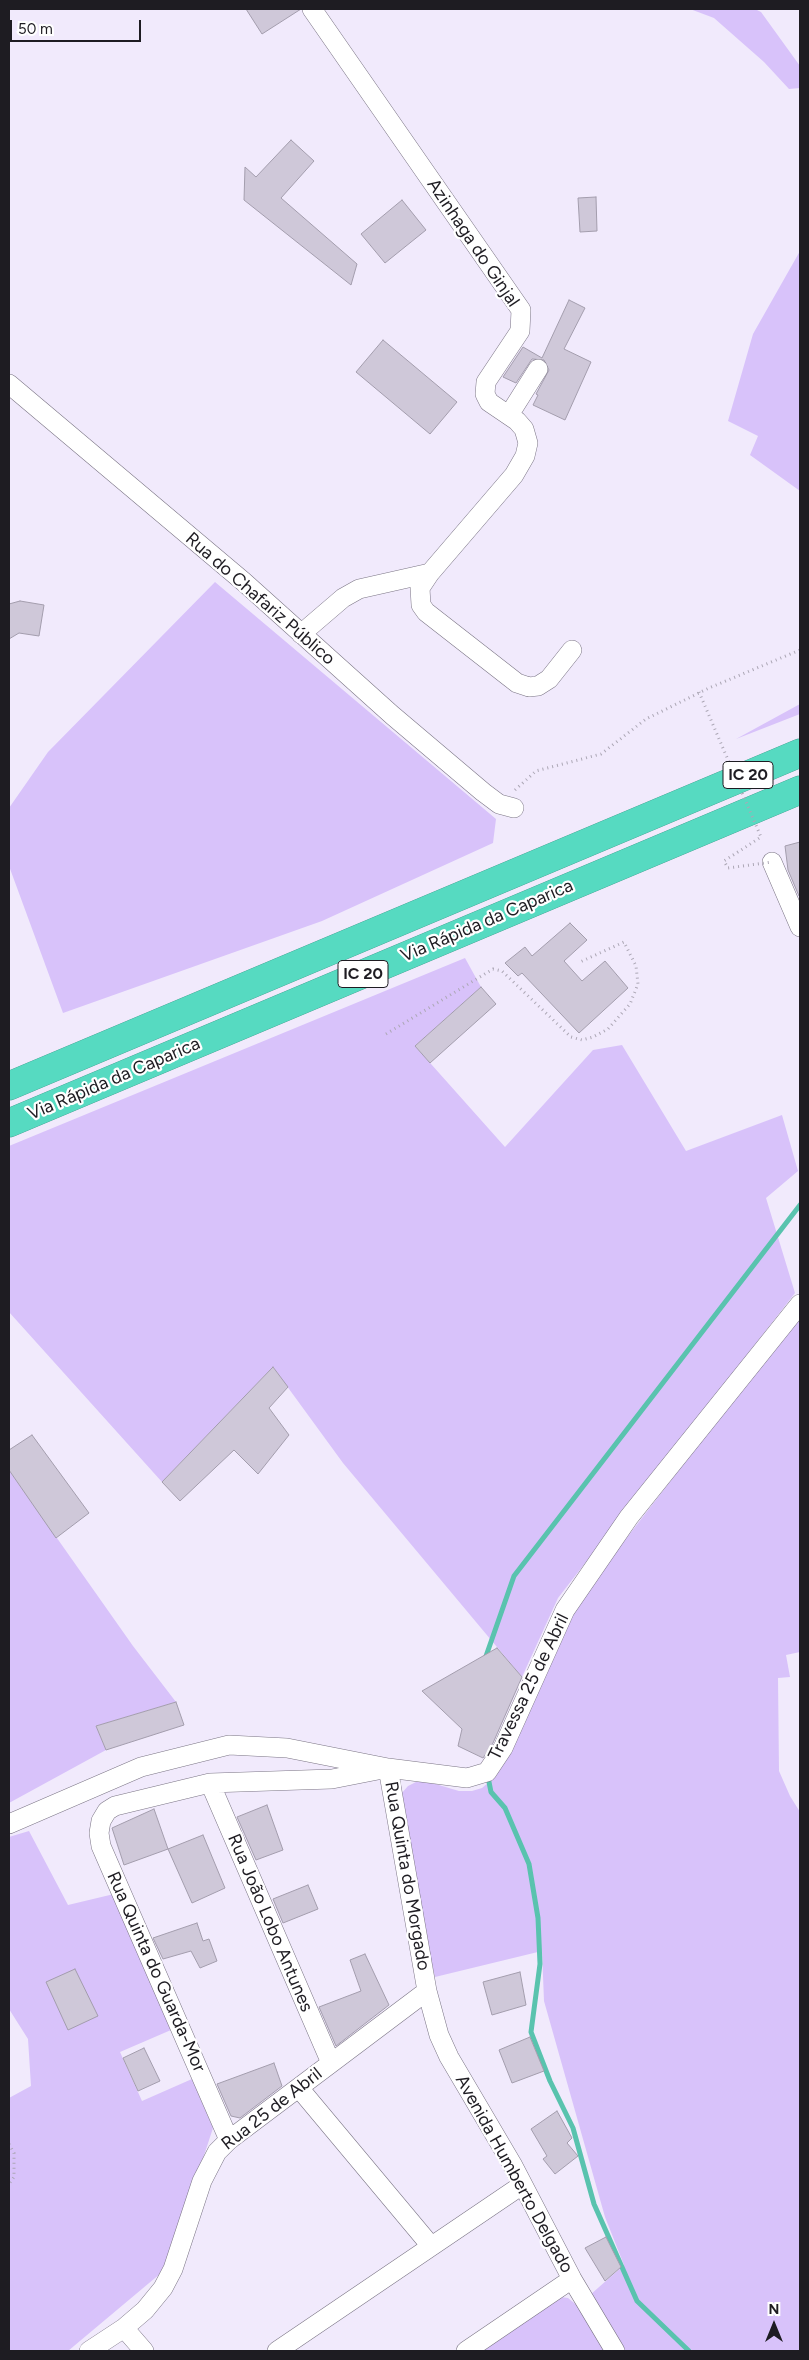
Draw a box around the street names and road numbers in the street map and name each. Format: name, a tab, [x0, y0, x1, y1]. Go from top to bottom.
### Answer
street label: Azinhaga do Ginjal	[422, 175, 524, 311]
street label: Rua do Chafariz Público	[181, 528, 339, 670]
road number: IC 20	[723, 762, 773, 788]
street label: Via Rápida da Caparica	[398, 875, 576, 967]
road number: IC 20	[338, 961, 388, 988]
street label: Via Rápida da Caparica	[25, 1033, 203, 1125]
street label: Travessa 25 de Abril	[484, 1610, 574, 1764]
street label: Rua Quinta do Morgado	[380, 1780, 434, 1972]
street label: Rua João Lobo Antunes	[223, 1831, 317, 2015]
street label: Rua Quinta do Guarda-Mor	[102, 1868, 210, 2076]
street label: Rua 25 de Abril	[217, 2063, 327, 2155]
street label: Avenida Humberto Delgado	[450, 2071, 578, 2277]

